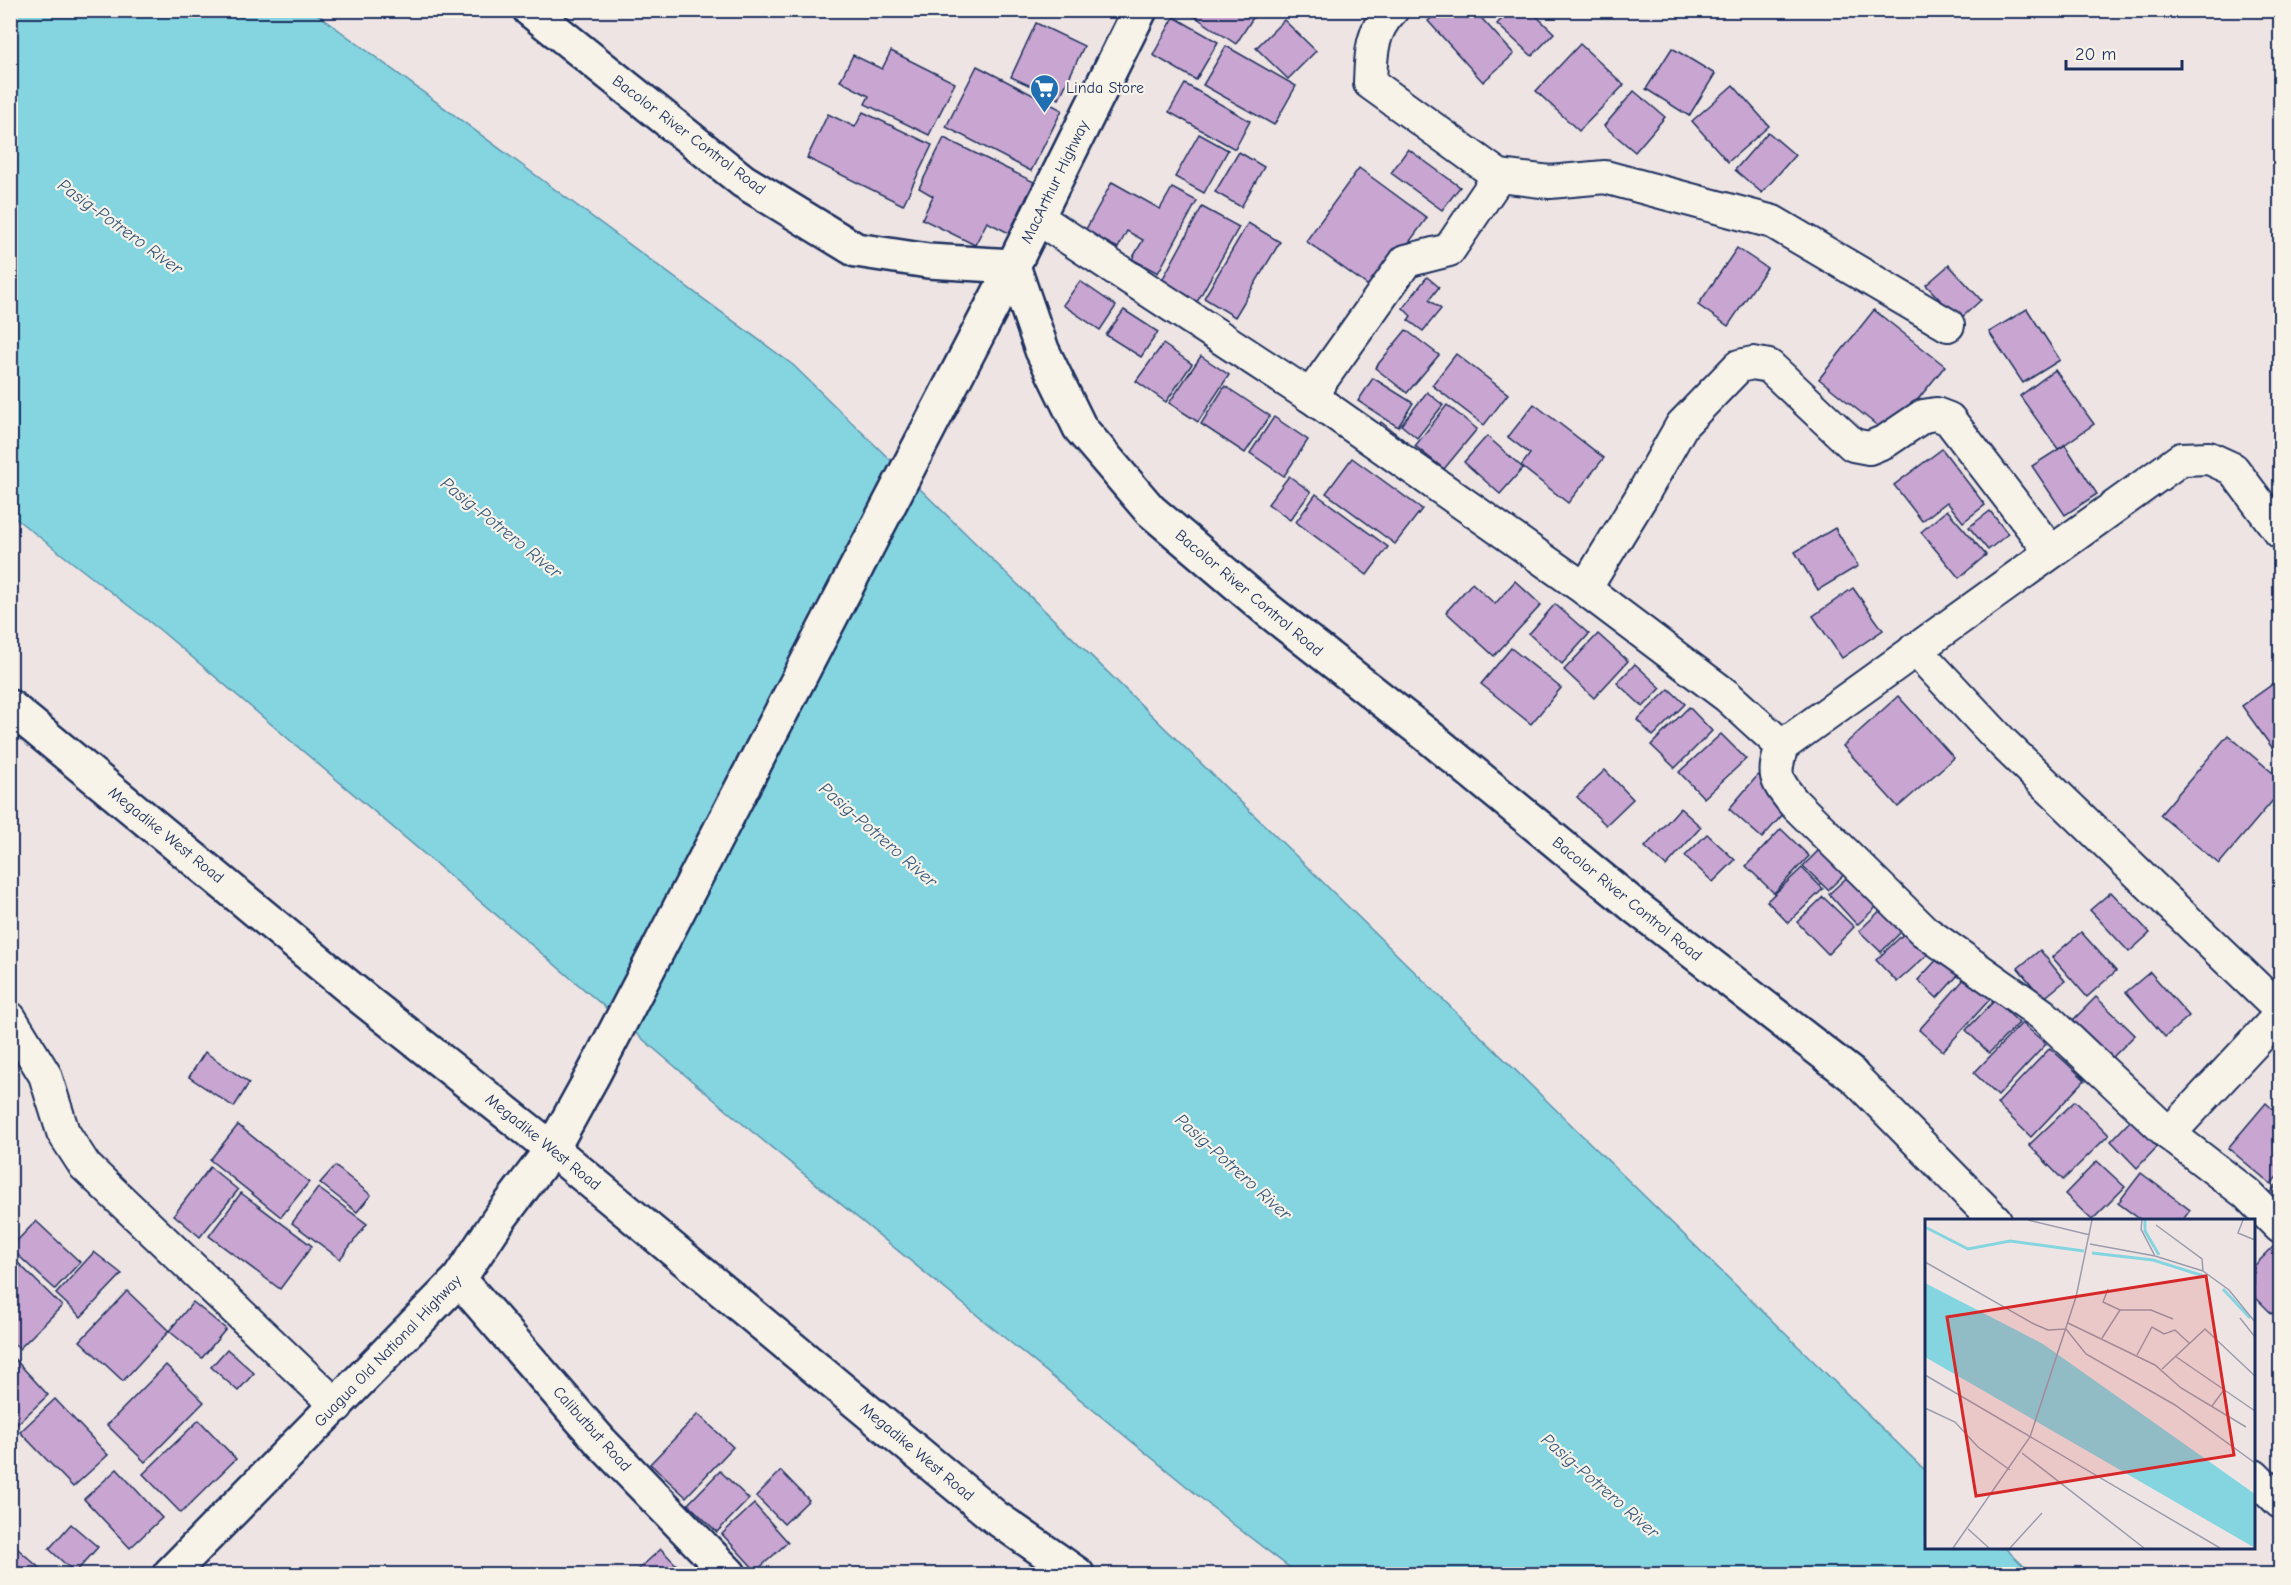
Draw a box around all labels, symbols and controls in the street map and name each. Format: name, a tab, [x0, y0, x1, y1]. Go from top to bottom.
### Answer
scale bar	[2066, 33, 2182, 71]
text: 20 m	[2075, 44, 2116, 65]
street label: Bacolor River Control Road	[609, 72, 769, 198]
supermarket icon: Linda Store	[1029, 72, 1061, 114]
place label: Linda Store	[1066, 79, 1144, 97]
street label: MacArthur Highway	[1017, 117, 1093, 247]
water label: Pasig-Potrero River	[53, 175, 187, 280]
water label: Pasig-Potrero River	[436, 473, 566, 584]
street label: Bacolor River Control Road	[1172, 526, 1326, 660]
water label: Pasig-Potrero River	[815, 778, 942, 892]
street label: Megadike West Road	[105, 783, 227, 887]
street label: Bacolor River Control Road	[1549, 833, 1705, 965]
street label: Megadike West Road	[482, 1090, 604, 1194]
water label: Pasig-Potrero River	[1171, 1109, 1296, 1225]
inset map	[1925, 1219, 2255, 1549]
street label: Guagua Old National Highway	[311, 1271, 466, 1431]
street label: Calibutbut Road	[549, 1383, 635, 1475]
street label: Megadike West Road	[856, 1399, 978, 1505]
water label: Pasig-Potrero River	[1537, 1429, 1664, 1543]

